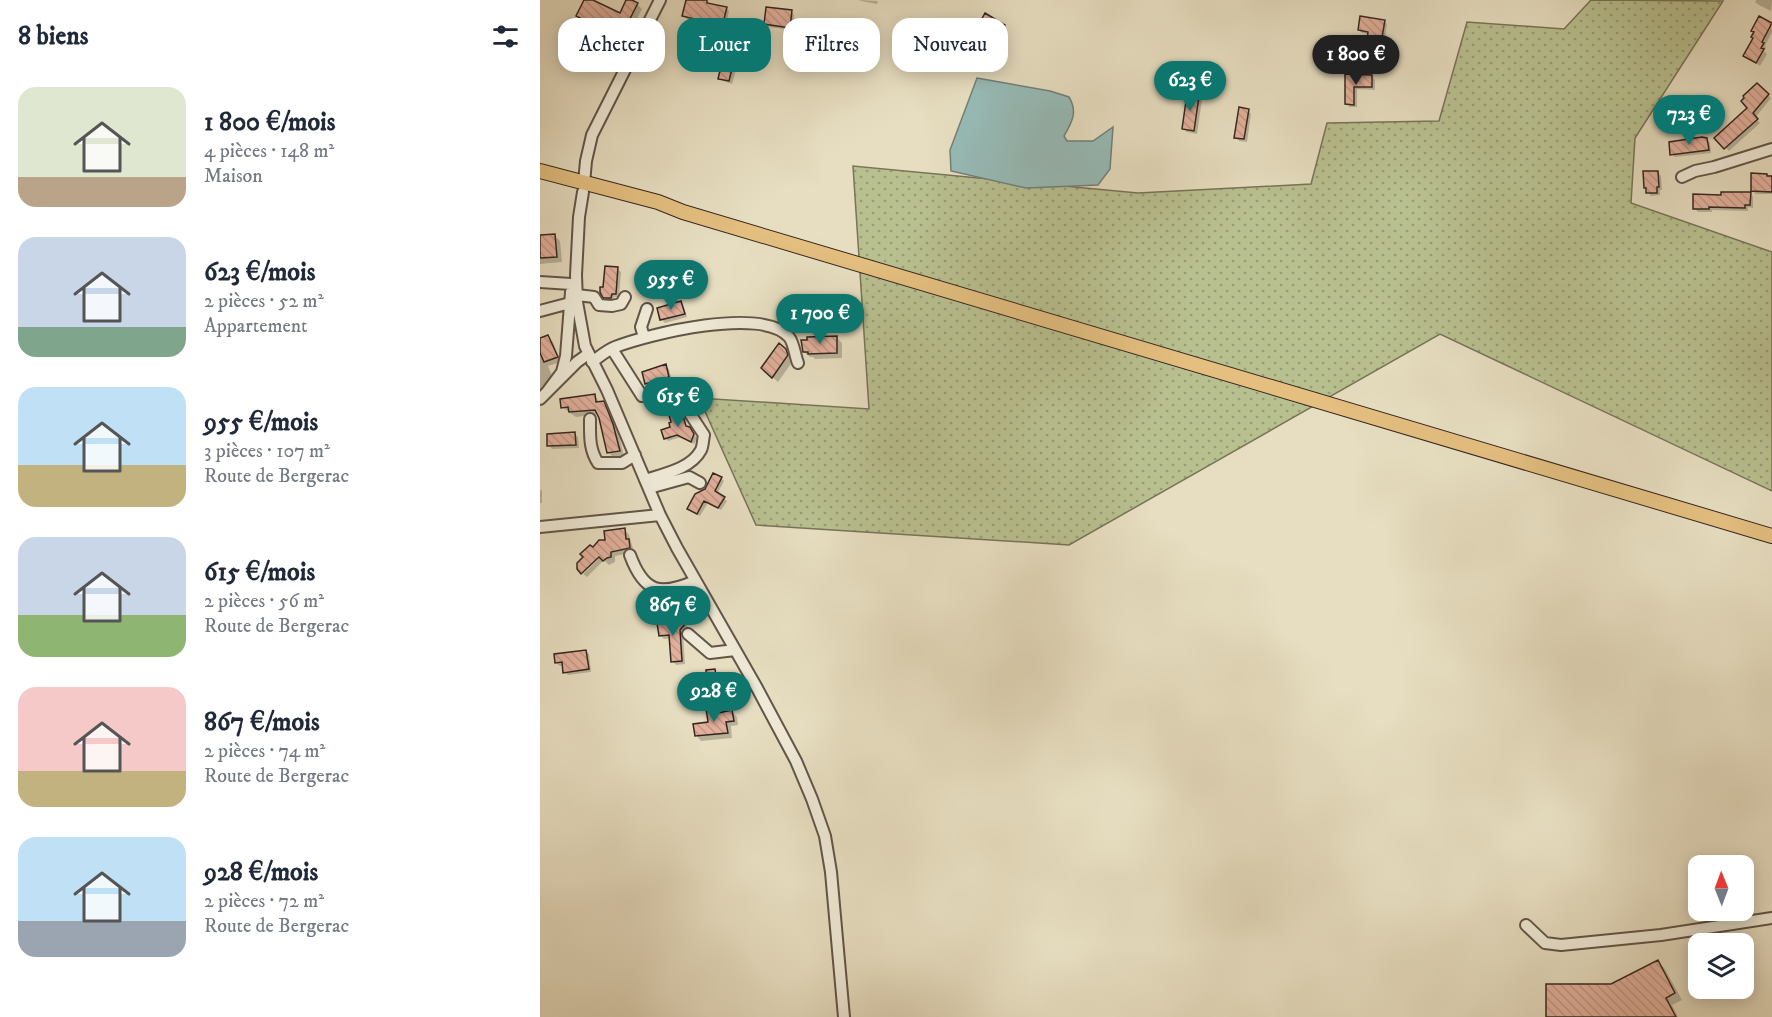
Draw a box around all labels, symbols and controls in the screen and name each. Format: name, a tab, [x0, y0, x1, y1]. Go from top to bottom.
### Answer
chip: Acheter	[558, 18, 665, 72]
chip: Louer	[677, 18, 771, 72]
chip: Filtres	[783, 18, 880, 72]
chip: Nouveau	[892, 18, 1008, 72]
text: 8 biens	[18, 20, 89, 53]
icon: filters	[489, 20, 522, 53]
pin: 1 800 €	[1301, 35, 1411, 86]
text: 1 800 €	[1326, 42, 1386, 67]
pin: 623 €	[1148, 61, 1232, 112]
text: 623 €	[1168, 68, 1212, 93]
pin: 723 €	[1647, 95, 1731, 146]
text: 723 €	[1667, 102, 1711, 127]
text: 1 800 €/mois	[204, 106, 335, 139]
icon: home	[66, 111, 138, 183]
text: 4 pièces · 148 m²	[204, 139, 334, 164]
text: Maison	[204, 164, 263, 189]
text: 623 €/mois	[204, 256, 315, 289]
pin: 955 €	[629, 260, 713, 311]
icon: home	[66, 261, 138, 333]
text: 955 €	[648, 267, 694, 292]
text: 2 pièces · 52 m²	[204, 289, 324, 314]
pin: 1 700 €	[765, 294, 875, 345]
text: 1 700 €	[790, 301, 850, 326]
text: Appartement	[204, 314, 307, 339]
pin: 615 €	[636, 377, 720, 428]
text: 615 €	[656, 384, 700, 409]
text: 955 €/mois	[204, 406, 318, 439]
icon: home	[66, 411, 138, 483]
text: 3 pièces · 107 m²	[204, 439, 330, 464]
text: Route de Bergerac	[204, 464, 349, 489]
text: 615 €/mois	[204, 556, 315, 589]
icon: home	[66, 561, 138, 633]
pin: 867 €	[631, 586, 715, 637]
text: 2 pièces · 56 m²	[204, 589, 324, 614]
text: 867 €	[650, 593, 696, 618]
text: Route de Bergerac	[204, 614, 349, 639]
pin: 928 €	[672, 672, 756, 723]
text: 928 €	[691, 679, 737, 704]
text: 867 €/mois	[204, 706, 320, 739]
icon: home	[66, 711, 138, 783]
text: 2 pièces · 74 m²	[204, 739, 325, 764]
text: Route de Bergerac	[204, 764, 349, 789]
north arrow	[1688, 855, 1754, 921]
map controls	[1688, 855, 1754, 999]
text: 928 €/mois	[204, 856, 318, 889]
icon: home	[66, 861, 138, 933]
text: 2 pièces · 72 m²	[204, 889, 324, 914]
text: Route de Bergerac	[204, 914, 349, 939]
button: layers	[1688, 933, 1754, 999]

